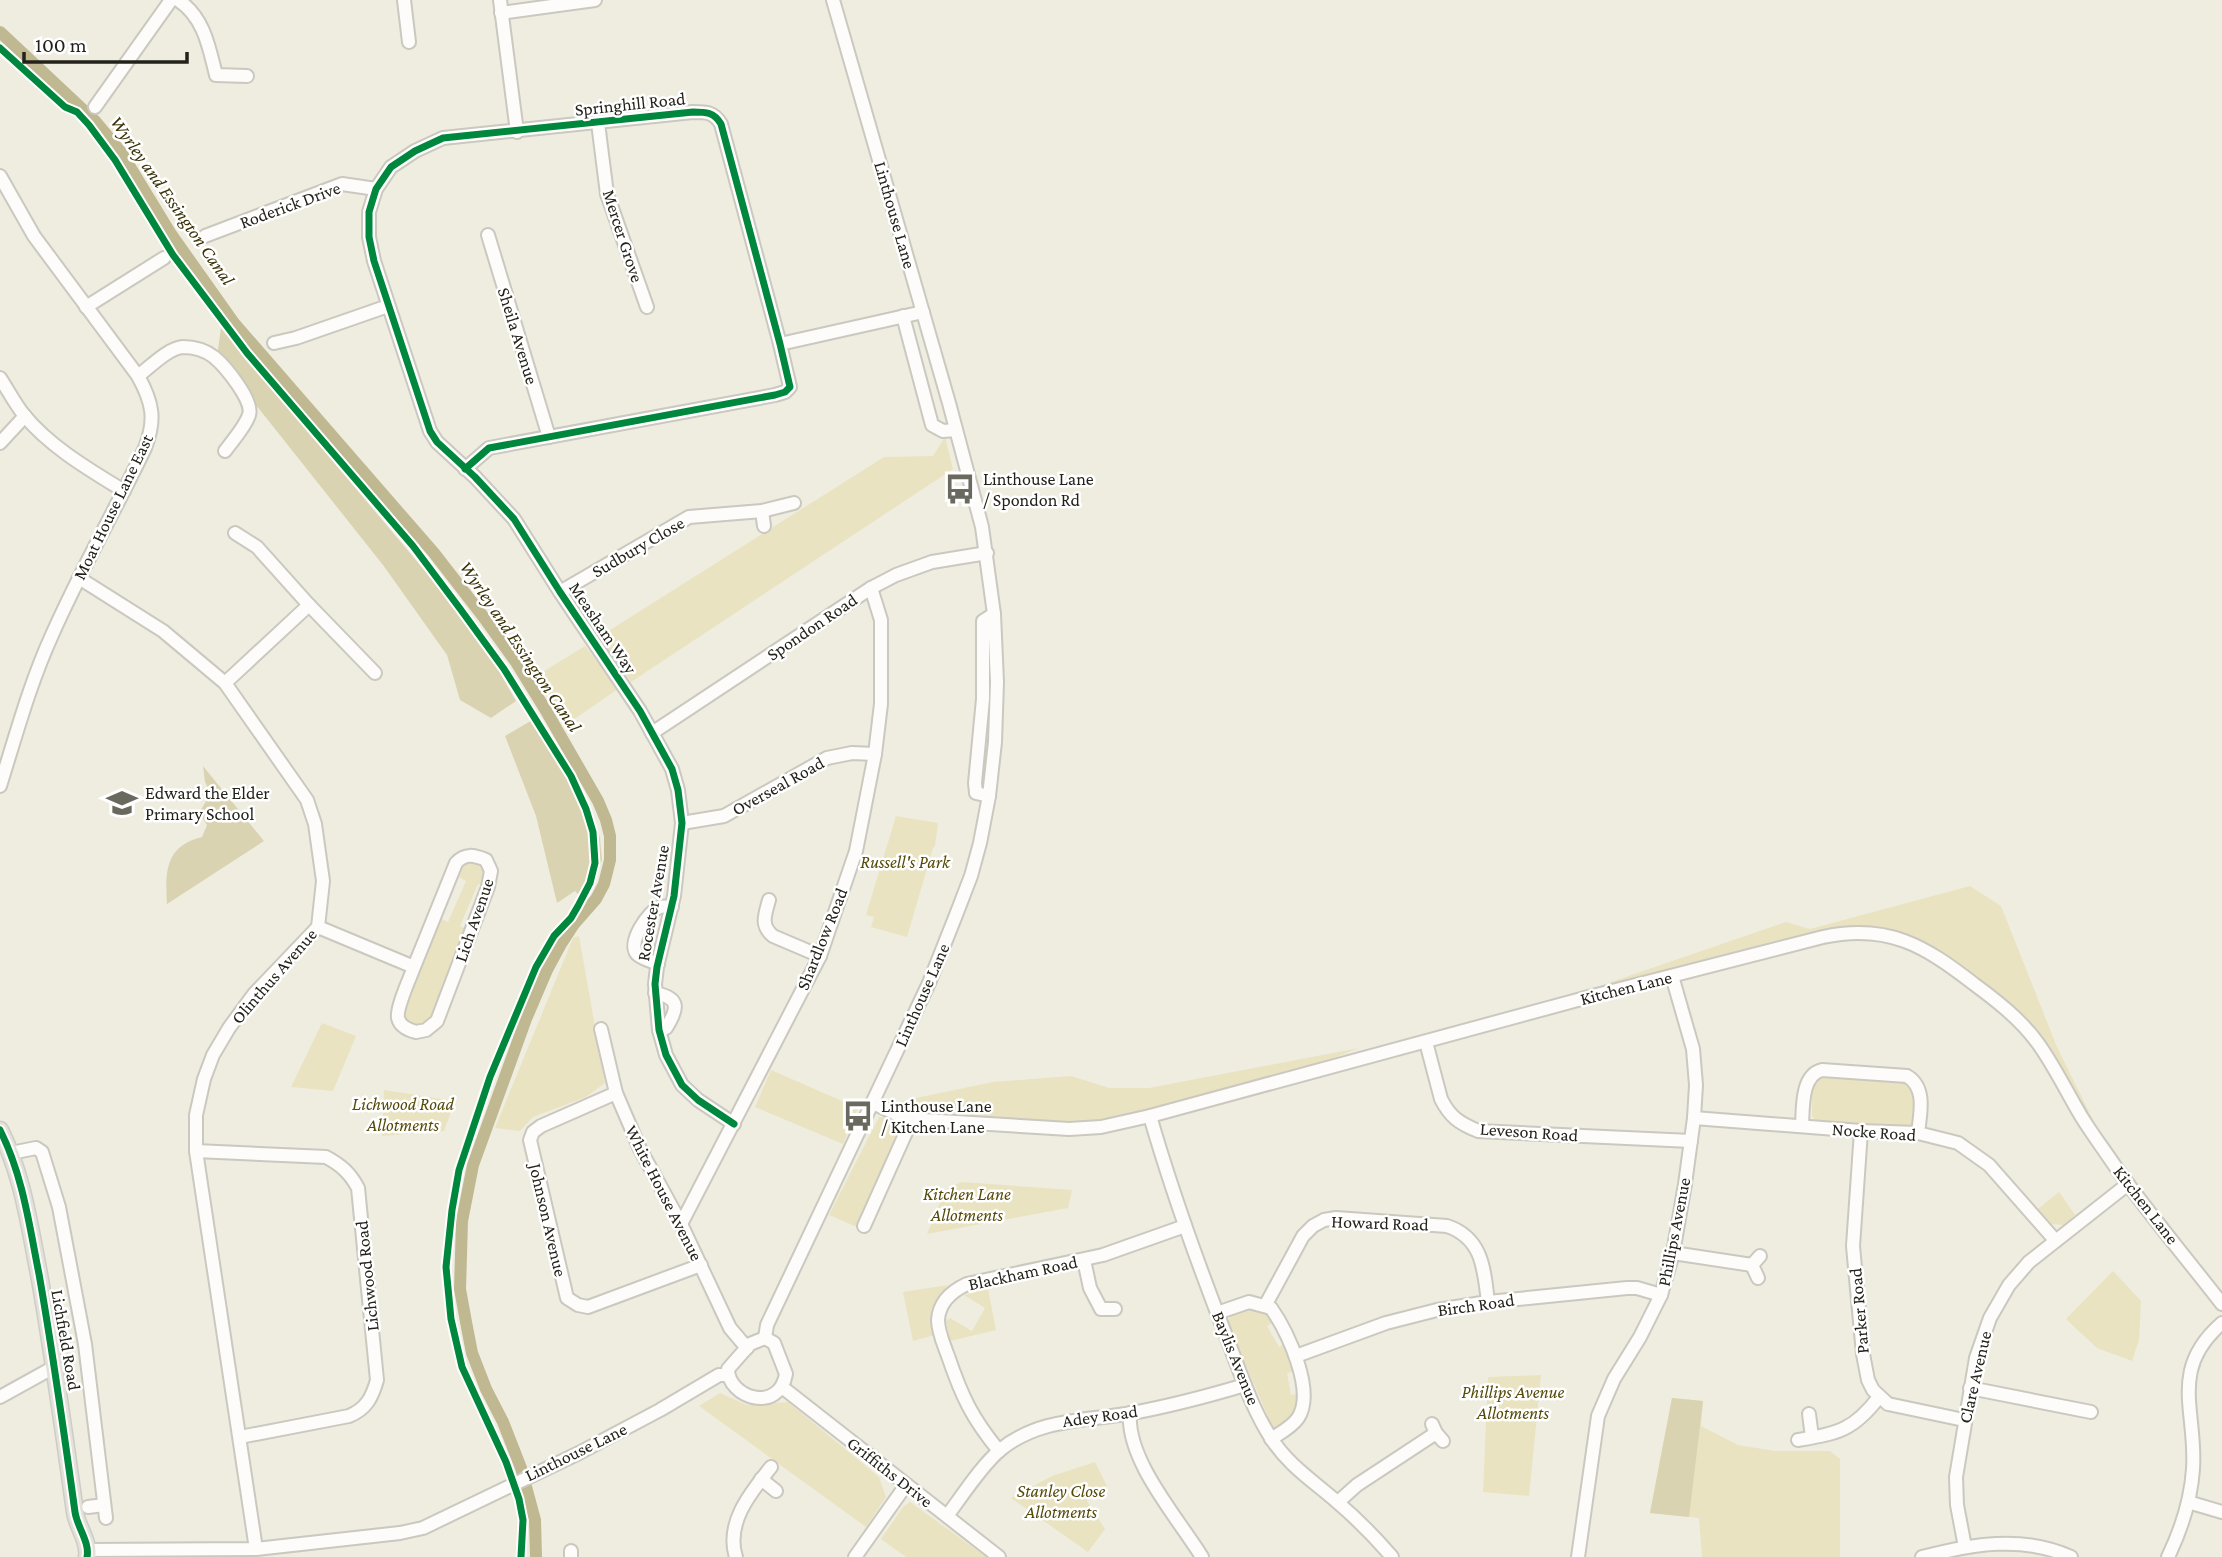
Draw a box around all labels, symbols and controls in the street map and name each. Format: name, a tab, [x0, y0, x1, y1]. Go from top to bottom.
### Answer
scale bar	[24, 21, 187, 65]
text: 100 m	[35, 33, 87, 57]
street label: Springhill Road	[574, 88, 687, 120]
water label: Wyrley and Essington Canal	[106, 112, 239, 289]
street label: Linthouse Lane	[870, 159, 920, 271]
street label: Roderick Drive	[237, 178, 343, 232]
street label: Mercer Grove	[599, 187, 647, 285]
street label: Sheila Avenue	[494, 285, 542, 387]
street label: Moat House Lane East	[69, 430, 157, 583]
place label: Linthouse Lane / Spondon Rd	[983, 469, 1094, 510]
bus stop icon: Linthouse Lane / Spondon Rd	[943, 472, 977, 506]
street label: Sudbury Close	[588, 512, 688, 582]
water label: Wyrley and Essington Canal	[456, 557, 586, 736]
street label: Measham Way	[565, 578, 641, 678]
street label: Spondon Road	[763, 589, 861, 664]
street label: Overseal Road	[728, 752, 828, 820]
place label: Edward the Elder Primary School	[145, 783, 270, 824]
school or university icon: Edward the Elder Primary School	[105, 786, 139, 820]
street label: Rocester Avenue	[633, 843, 673, 963]
park label: Russell's Park	[860, 852, 951, 872]
street label: Lich Avenue	[450, 875, 498, 964]
street label: Shardlow Road	[792, 884, 852, 993]
street label: Olinthus Avenue	[227, 924, 321, 1028]
street label: Linthouse Lane	[890, 940, 954, 1050]
street label: Kitchen Lane	[1578, 967, 1674, 1009]
park label: Lichwood Road Allotments	[352, 1094, 454, 1135]
place label: Linthouse Lane / Kitchen Lane	[881, 1096, 992, 1137]
bus stop icon: Linthouse Lane / Kitchen Lane	[841, 1099, 875, 1133]
street label: Leveson Road	[1479, 1119, 1579, 1145]
street label: Nocke Road	[1831, 1119, 1917, 1145]
street label: White House Avenue	[621, 1122, 707, 1264]
street label: Johnson Avenue	[525, 1159, 571, 1279]
street label: Kitchen Lane	[2109, 1162, 2183, 1248]
street label: Phillips Avenue	[1654, 1176, 1694, 1288]
park label: Kitchen Lane Allotments	[923, 1184, 1011, 1225]
street label: Howard Road	[1331, 1211, 1430, 1235]
street label: Lichwood Road	[351, 1219, 383, 1332]
street label: Blackham Road	[967, 1252, 1080, 1294]
street label: Parker Road	[1845, 1267, 1873, 1355]
street label: Lichfield Road	[47, 1288, 85, 1393]
street label: Birch Road	[1436, 1290, 1516, 1320]
street label: Baylis Avenue	[1208, 1308, 1264, 1408]
street label: Clare Avenue	[1955, 1329, 1995, 1425]
park label: Phillips Avenue Allotments	[1462, 1382, 1565, 1423]
street label: Adey Road	[1061, 1401, 1139, 1431]
street label: Linthouse Lane	[522, 1419, 630, 1485]
street label: Griffiths Drive	[843, 1433, 937, 1512]
park label: Stanley Close Allotments	[1017, 1481, 1105, 1522]

